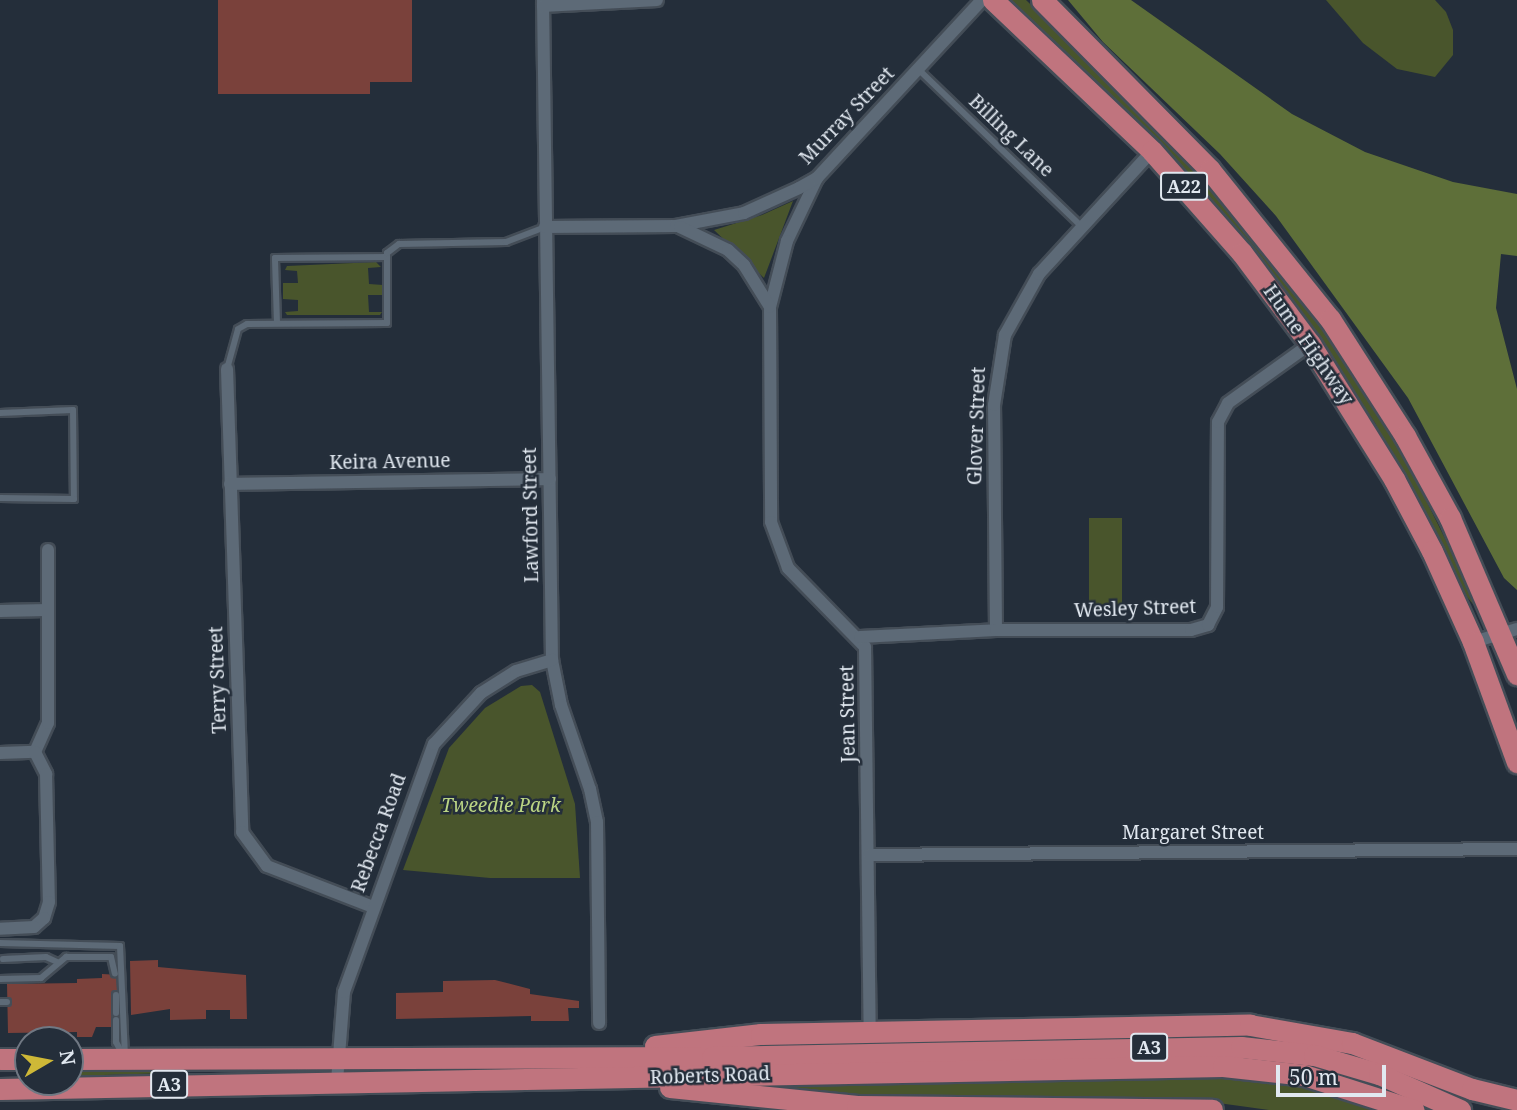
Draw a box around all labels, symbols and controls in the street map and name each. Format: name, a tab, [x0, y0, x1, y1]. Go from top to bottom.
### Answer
street label: Murray Street	[795, 63, 899, 169]
street label: Billing Lane	[964, 90, 1058, 182]
road number: A22	[1160, 172, 1208, 201]
street label: Hume Highway	[1258, 281, 1358, 409]
street label: Glover Street	[964, 366, 990, 486]
street label: Lawford Street	[518, 447, 544, 583]
street label: Keira Avenue	[329, 450, 451, 474]
street label: Wesley Street	[1074, 595, 1196, 623]
street label: Terry Street	[205, 626, 231, 734]
street label: Jean Street	[836, 665, 860, 763]
street label: Rebecca Road	[347, 771, 411, 895]
park label: Tweedie Park	[441, 795, 561, 817]
street label: Margaret Street	[1122, 822, 1264, 844]
north arrow	[14, 1026, 84, 1096]
road number: A3	[1130, 1032, 1168, 1062]
text: N	[54, 1048, 82, 1067]
scale bar	[1279, 1050, 1389, 1094]
street label: Roberts Road	[650, 1063, 770, 1089]
text: 50 m	[1289, 1063, 1338, 1091]
road number: A3	[150, 1070, 188, 1098]

